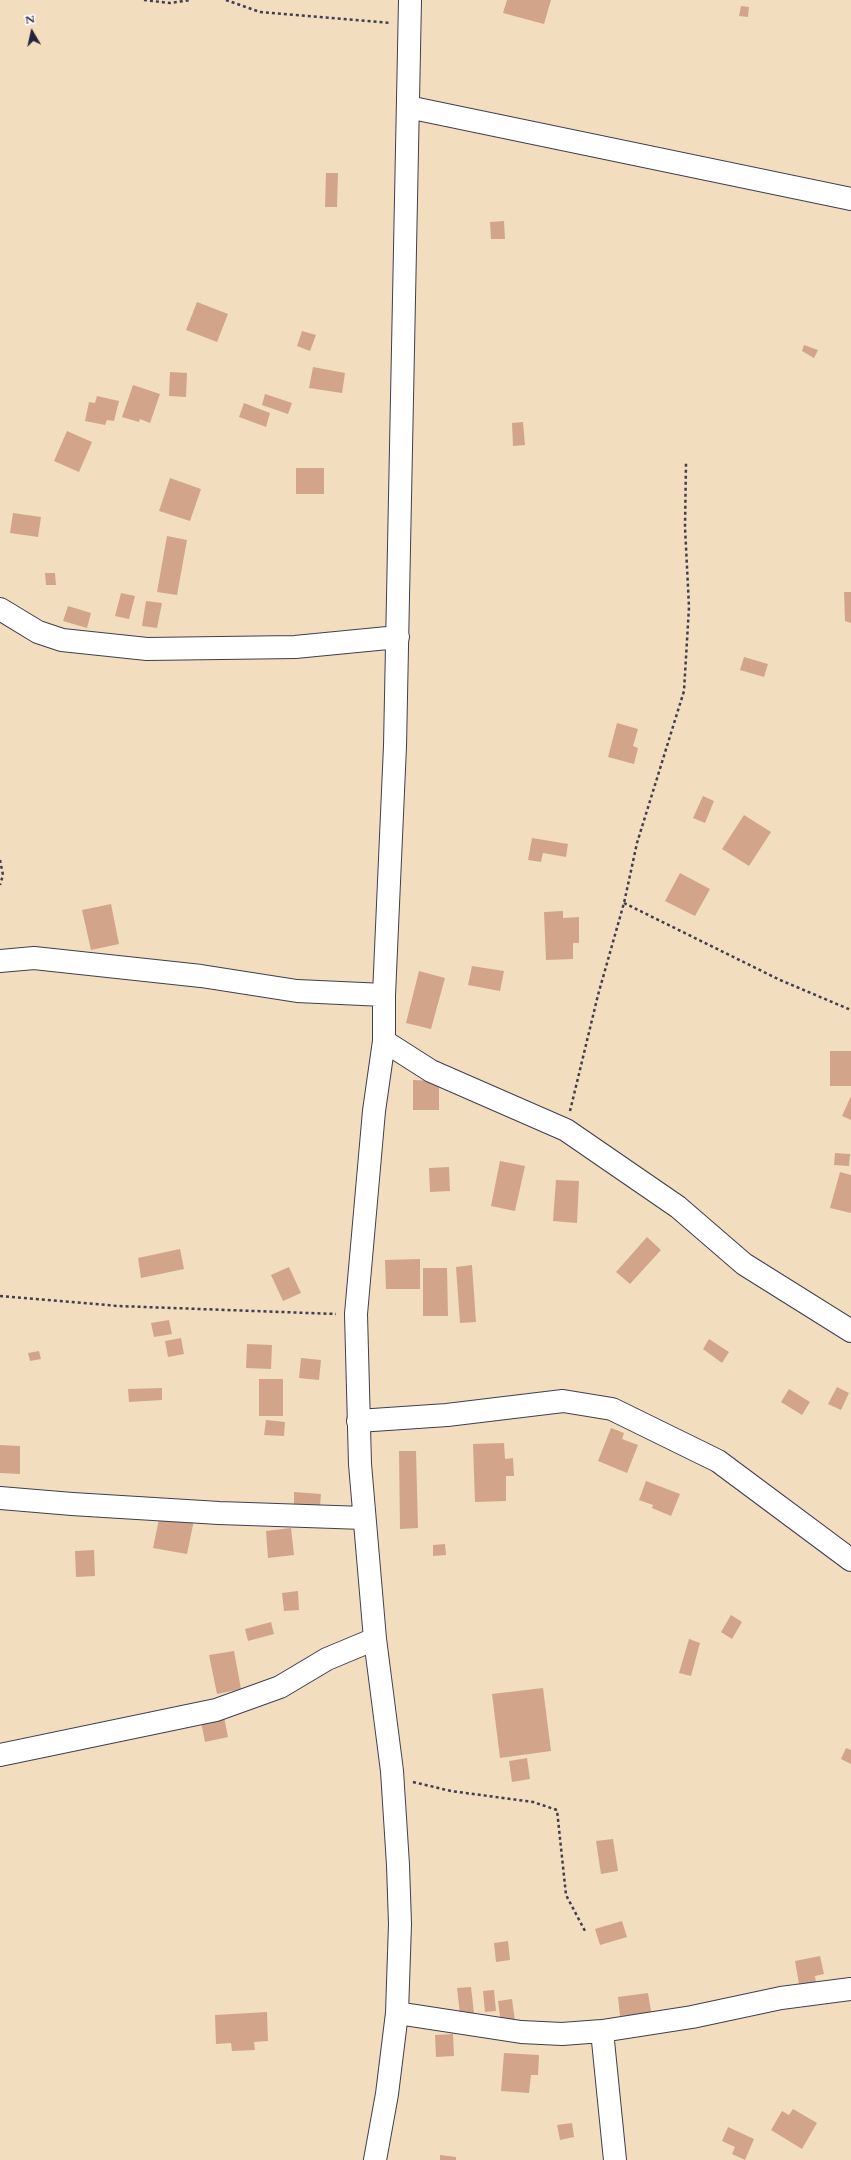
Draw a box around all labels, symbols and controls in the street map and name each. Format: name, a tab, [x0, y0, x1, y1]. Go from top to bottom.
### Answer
north arrow	[12, 12, 52, 52]
text: N	[24, 12, 36, 28]

